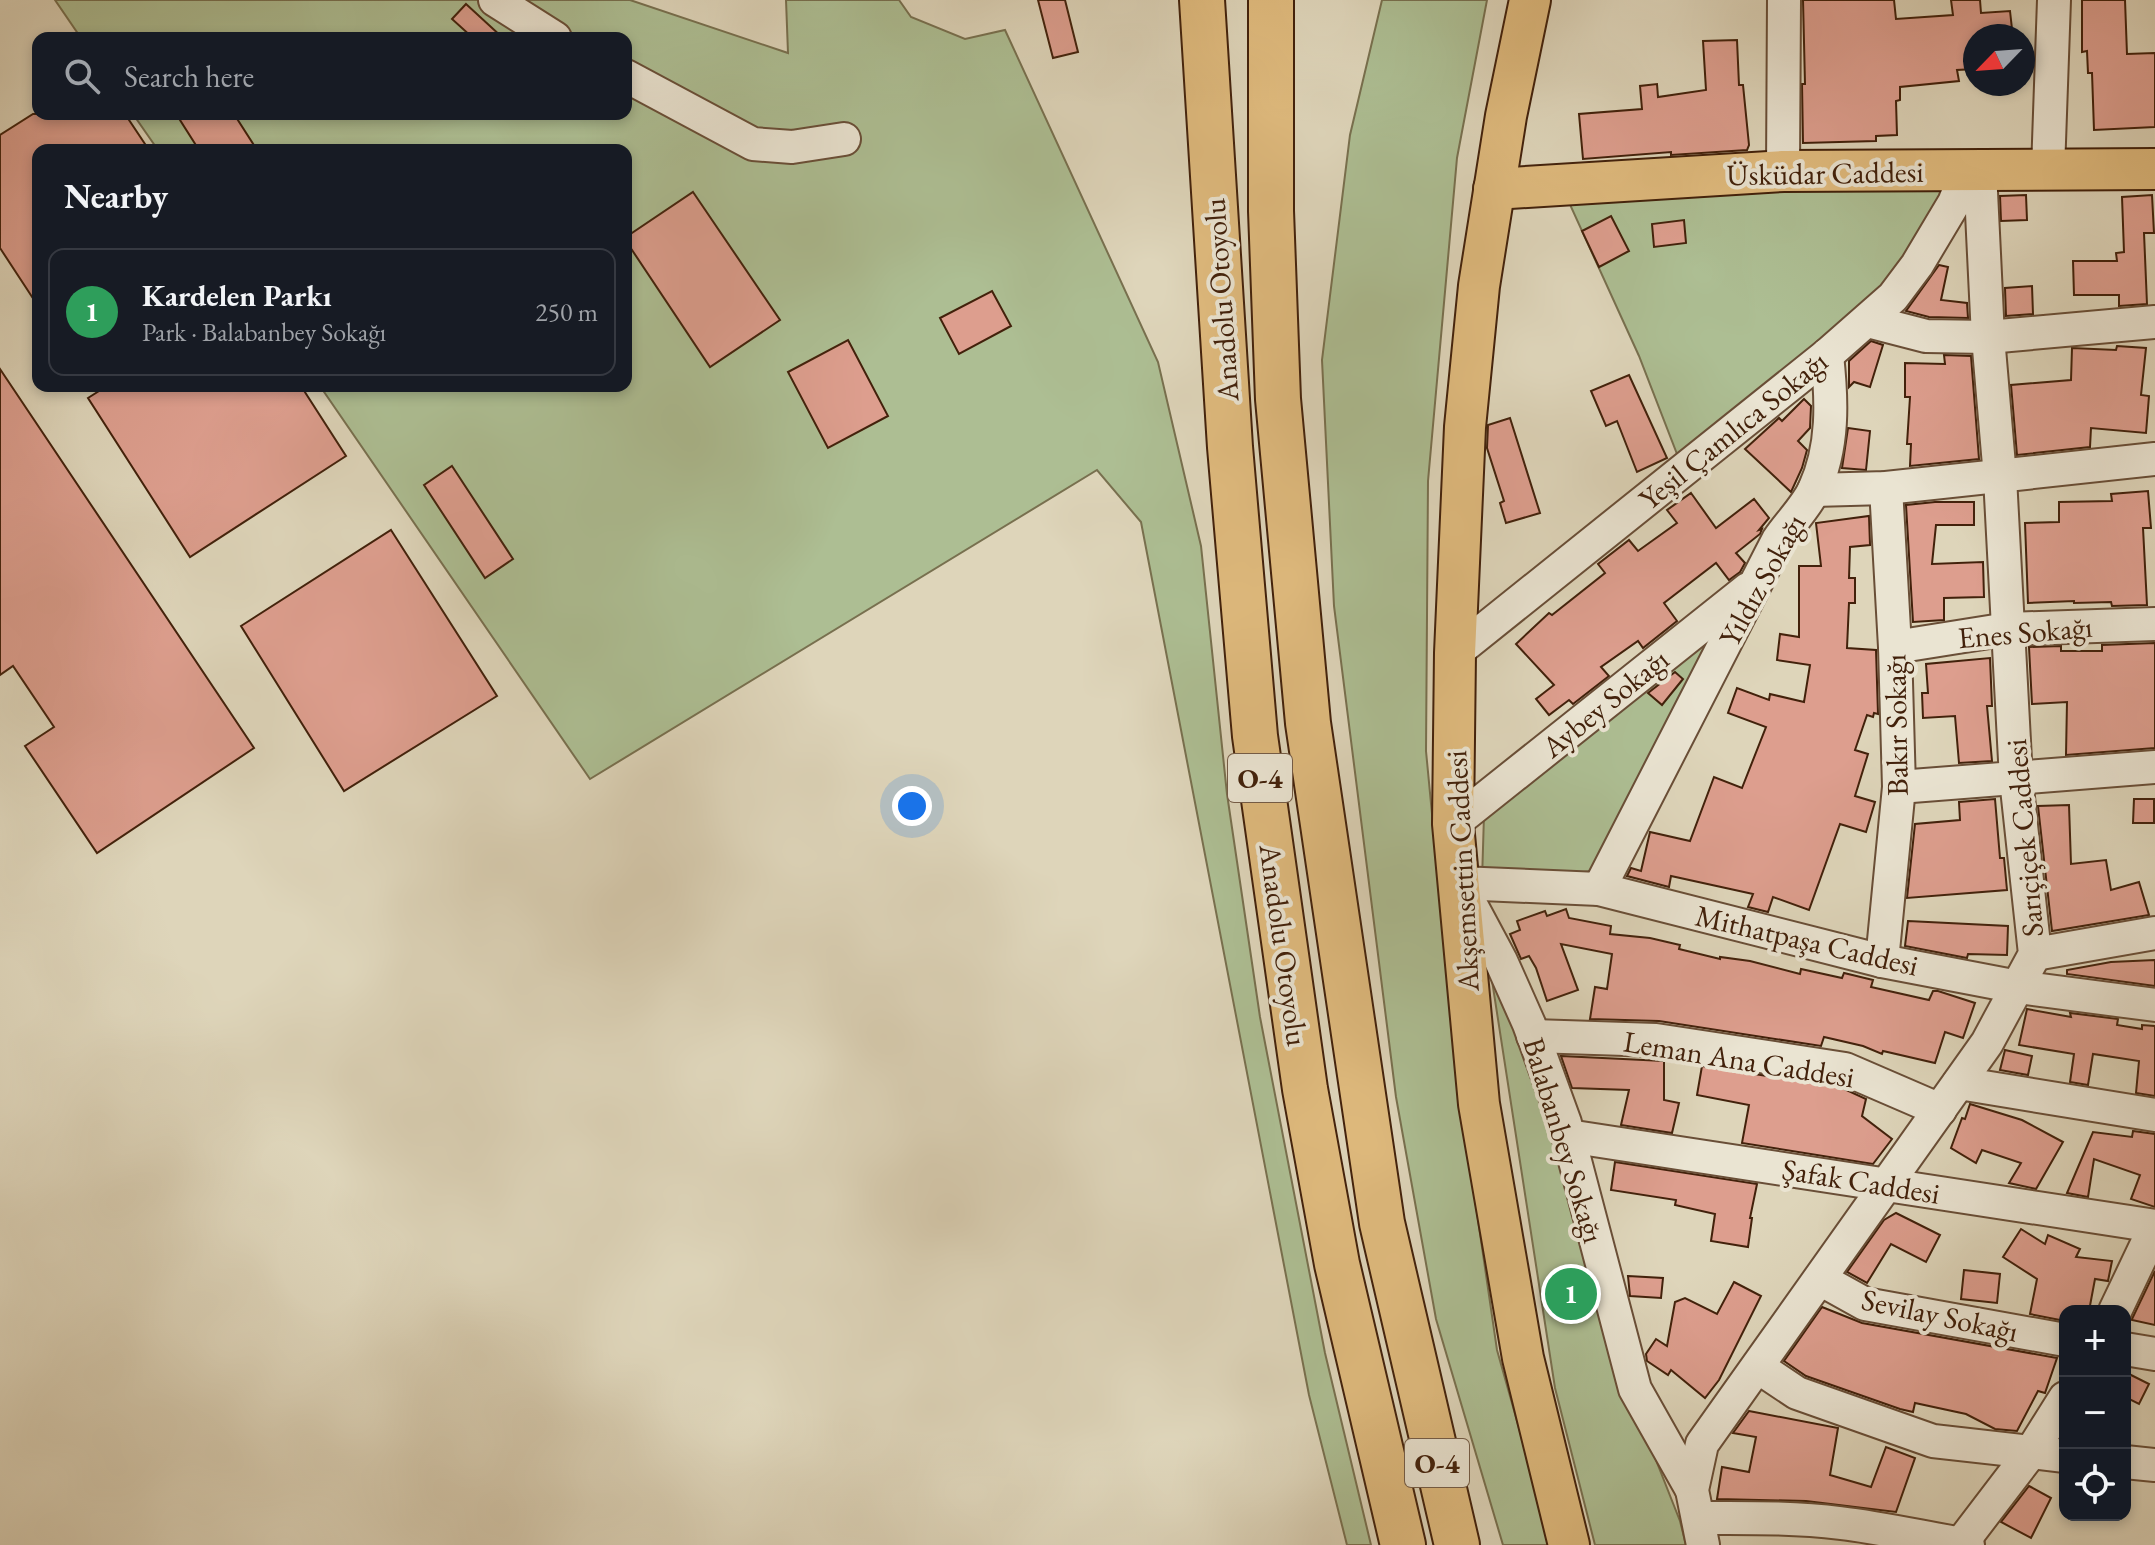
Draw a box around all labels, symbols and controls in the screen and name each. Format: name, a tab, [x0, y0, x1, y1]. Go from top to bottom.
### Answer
north arrow	[1963, 24, 2035, 96]
search box	[32, 32, 632, 120]
icon: search	[60, 54, 104, 98]
text: Search here	[124, 57, 254, 96]
street label: Üsküdar Caddesi	[1726, 152, 1924, 194]
text: Nearby	[64, 174, 168, 218]
street label: Anadolu Otoyolu	[1194, 197, 1248, 404]
text: Kardelen Parkı	[142, 276, 332, 315]
text: 1	[85, 295, 99, 329]
text: 250 m	[535, 295, 598, 329]
text: Park · Balabanbey Sokağı	[142, 315, 386, 349]
street label: Yeşil Çamlıca Sokağı	[1631, 342, 1835, 518]
street label: Yıldız Sokağı	[1710, 507, 1814, 653]
street label: Enes Sokağı	[1956, 607, 2094, 657]
street label: Aybey Sokağı	[1533, 640, 1677, 767]
street label: Bakır Sokağı	[1875, 654, 1917, 796]
street label: Sarıçiçek Caddesi	[1996, 737, 2052, 939]
street label: Akşemsettin Caddesi	[1436, 749, 1488, 994]
road number: O-4	[1228, 754, 1292, 802]
your location	[892, 786, 932, 826]
street label: Anadolu Otoyolu	[1250, 841, 1317, 1049]
street label: Mithatpaşa Caddesi	[1692, 895, 1922, 985]
street label: Leman Ana Caddesi	[1621, 1021, 1857, 1097]
street label: Balabanbey Sokağı	[1514, 1033, 1614, 1247]
street label: Şafak Caddesi	[1779, 1149, 1943, 1213]
pin: 1	[1545, 1264, 1597, 1324]
street label: Sevilay Sokağı	[1858, 1279, 2022, 1351]
map controls	[2059, 1305, 2131, 1521]
button: +	[2059, 1305, 2131, 1377]
button: −	[2059, 1377, 2131, 1449]
road number: O-4	[1405, 1439, 1469, 1487]
button: locate	[2059, 1449, 2131, 1521]

